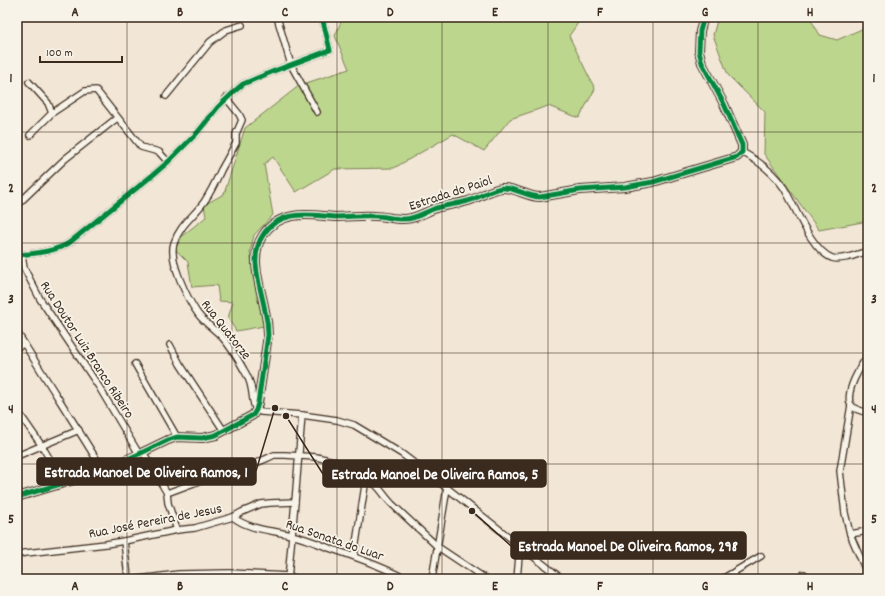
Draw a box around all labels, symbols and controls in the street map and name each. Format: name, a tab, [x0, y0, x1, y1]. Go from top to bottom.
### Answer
text: A	[71, 4, 79, 23]
text: B	[177, 4, 183, 23]
text: C	[282, 4, 289, 23]
text: D	[387, 4, 394, 23]
text: E	[492, 4, 499, 23]
text: F	[597, 4, 603, 23]
text: G	[702, 4, 709, 23]
text: H	[807, 4, 814, 23]
scale bar	[40, 38, 122, 64]
text: 100 m	[46, 45, 73, 62]
text: 1	[10, 70, 13, 89]
text: 1	[873, 70, 876, 89]
street label: Estrada do Paiol	[406, 171, 496, 217]
text: 2	[8, 180, 14, 199]
text: 2	[871, 180, 877, 199]
street label: Rua Doutor Luiz Branco Ribeiro	[34, 277, 138, 423]
text: 3	[8, 291, 14, 310]
text: 3	[871, 291, 877, 310]
street label: Rua Quatorze	[196, 296, 255, 365]
text: 4	[8, 401, 14, 420]
text: 4	[871, 401, 877, 420]
callout: Estrada Manoel De Oliveira Ramos, 1	[37, 458, 256, 485]
callout: Estrada Manoel De Oliveira Ramos, 5	[323, 460, 546, 487]
text: Estrada Manoel De Oliveira Ramos, 1	[44, 463, 248, 485]
text: Estrada Manoel De Oliveira Ramos, 5	[331, 465, 539, 487]
street label: Rua José Pereira de Jesus	[87, 499, 224, 545]
text: 5	[8, 511, 14, 530]
text: 5	[871, 511, 877, 530]
street label: Rua Sonata do Luar	[283, 515, 387, 567]
callout: Estrada Manoel De Oliveira Ramos, 298	[511, 532, 746, 559]
text: Estrada Manoel De Oliveira Ramos, 298	[518, 537, 738, 559]
text: A	[71, 578, 79, 596]
text: B	[177, 578, 183, 596]
text: C	[282, 578, 289, 596]
text: D	[387, 578, 394, 596]
text: E	[492, 578, 499, 596]
text: F	[597, 578, 603, 596]
text: G	[702, 578, 709, 596]
text: H	[807, 578, 814, 596]

